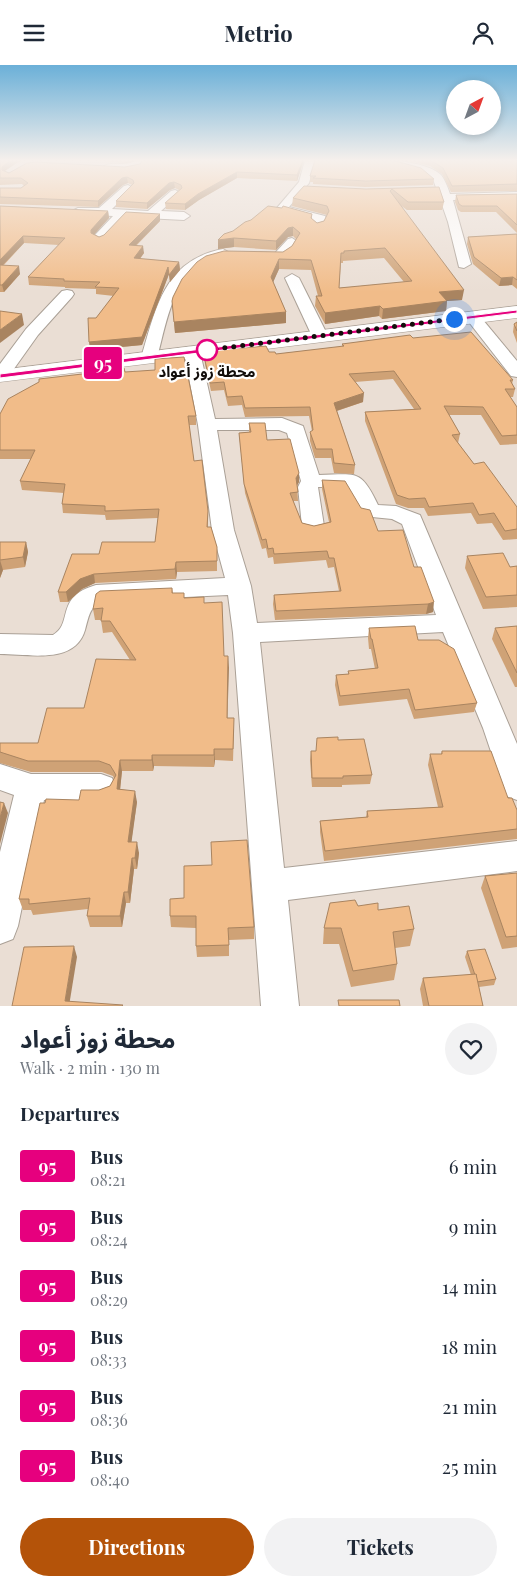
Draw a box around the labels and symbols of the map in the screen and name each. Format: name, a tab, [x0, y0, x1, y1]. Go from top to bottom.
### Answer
north arrow	[446, 80, 501, 135]
your location	[442, 307, 467, 332]
marker: محطة زوز أعواد	[196, 339, 218, 361]
line badge: 95	[80, 347, 126, 379]
place label: محطة زوز أعواد	[158, 361, 256, 381]

